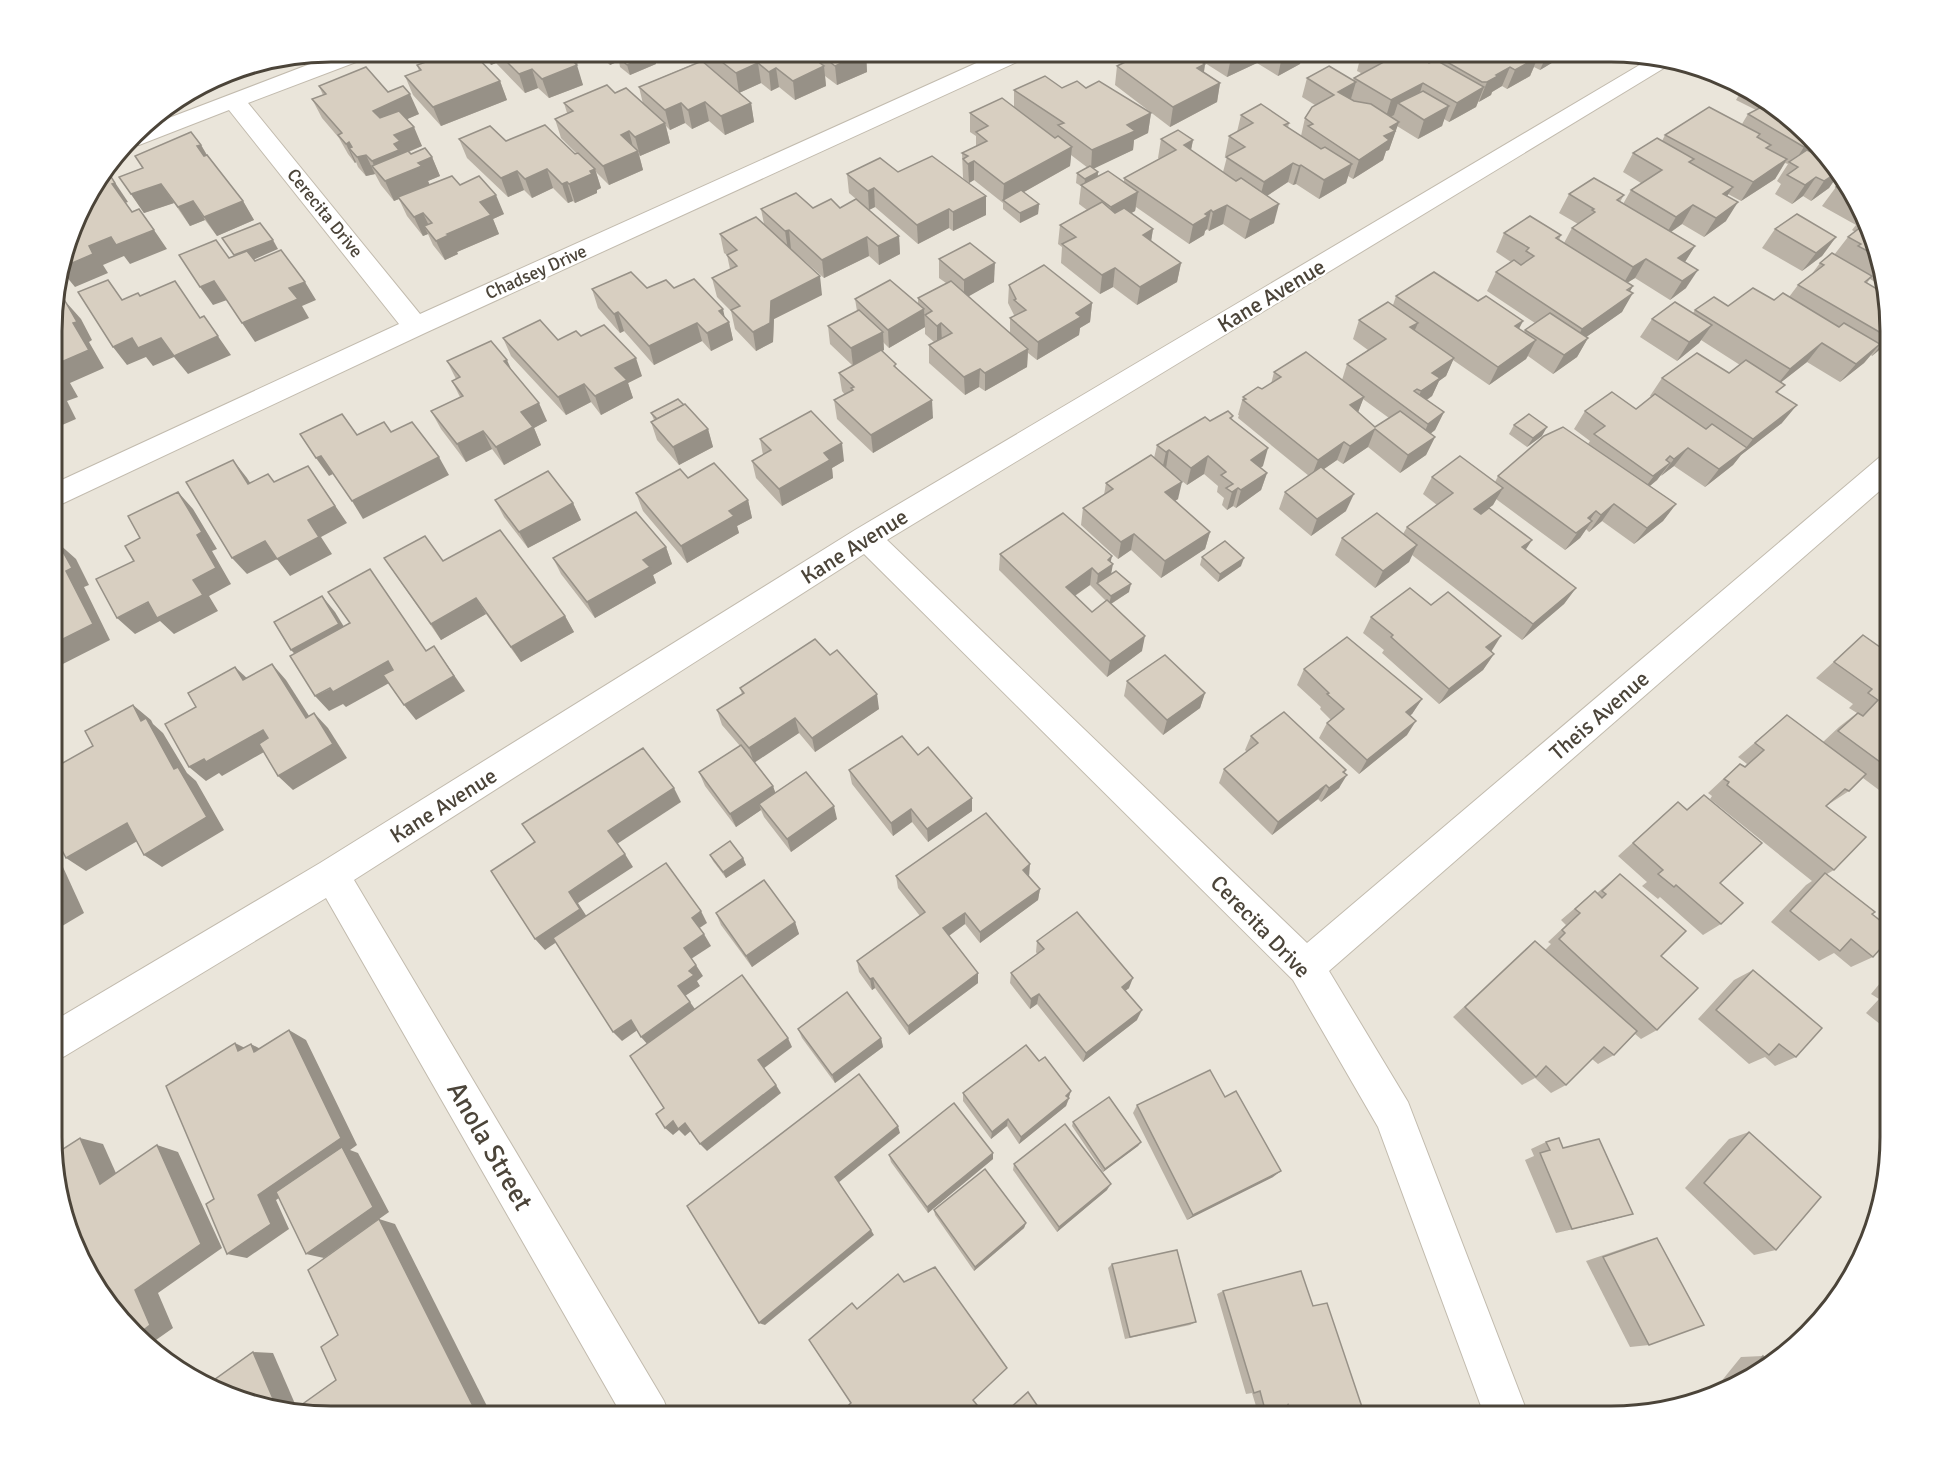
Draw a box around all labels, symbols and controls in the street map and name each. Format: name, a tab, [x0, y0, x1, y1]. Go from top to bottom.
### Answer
street label: Cerecita Drive	[282, 164, 368, 262]
street label: Chadsey Drive	[482, 240, 590, 304]
street label: Kane Avenue	[1212, 253, 1330, 338]
street label: Kane Avenue	[796, 503, 913, 590]
street label: Theis Avenue	[1544, 665, 1655, 766]
street label: Kane Avenue	[385, 762, 502, 849]
street label: Cerecita Drive	[1205, 869, 1316, 983]
street label: Anola Street	[439, 1076, 540, 1217]

